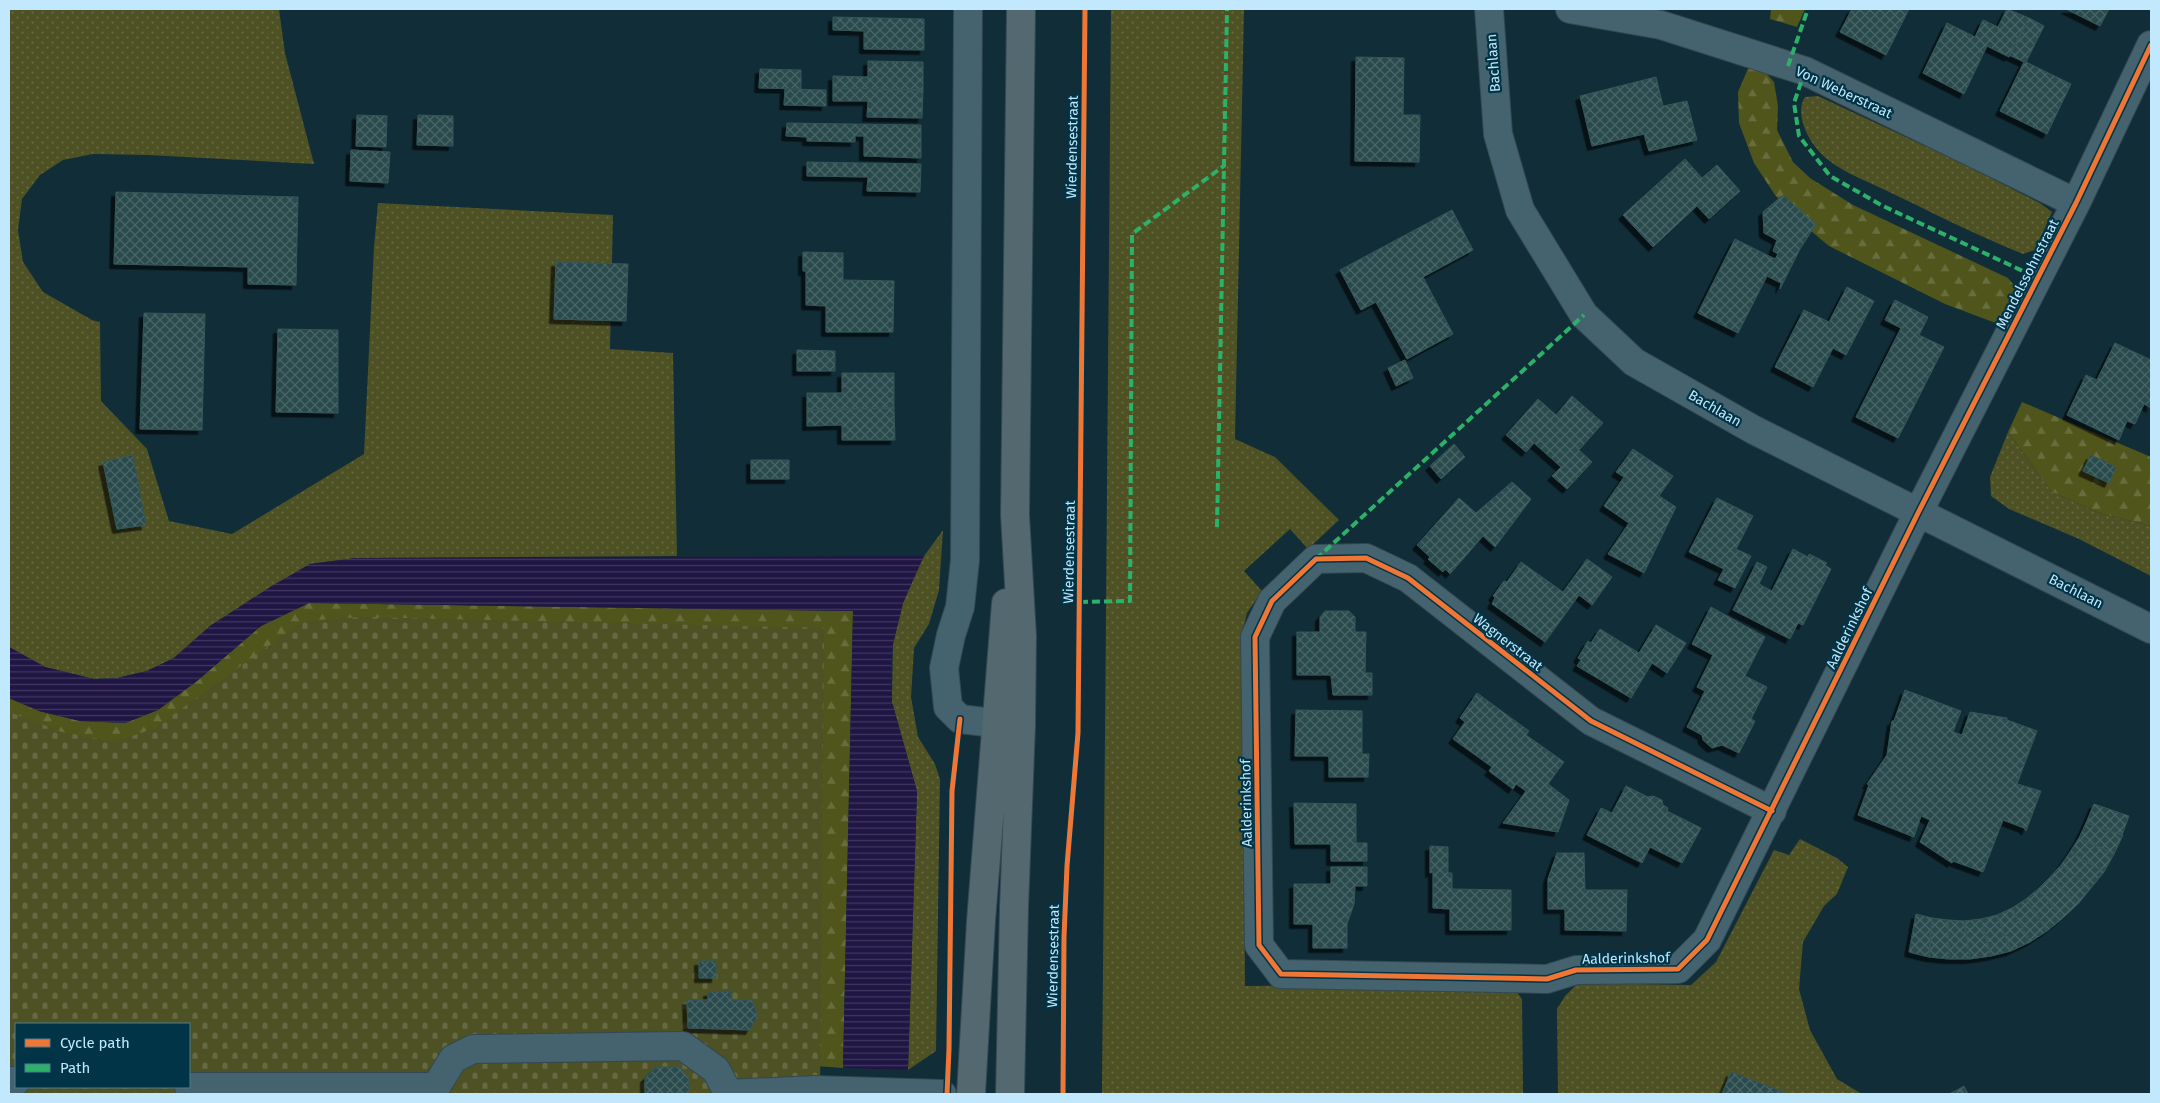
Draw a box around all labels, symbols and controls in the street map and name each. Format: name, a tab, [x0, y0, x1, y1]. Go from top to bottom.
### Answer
street label: Bachlaan	[1483, 33, 1504, 93]
street label: Von Weberstraat	[1793, 63, 1896, 123]
street label: Wierdensestraat	[1063, 94, 1082, 199]
street label: Mendelssohnstraat	[1992, 216, 2063, 332]
street label: Bachlaan	[1685, 386, 1744, 430]
street label: Wierdensestraat	[1060, 499, 1079, 604]
street label: Bachlaan	[2046, 571, 2106, 612]
street label: Aalderinkshof	[1823, 584, 1877, 671]
street label: Wagnerstraat	[1469, 610, 1547, 675]
street label: Aalderinkshof	[1237, 758, 1256, 847]
street label: Wierdensestraat	[1044, 903, 1063, 1008]
street label: Aalderinkshof	[1582, 949, 1671, 968]
legend	[15, 1023, 190, 1088]
text: Cycle path	[60, 1034, 130, 1052]
text: Path	[60, 1059, 90, 1077]

